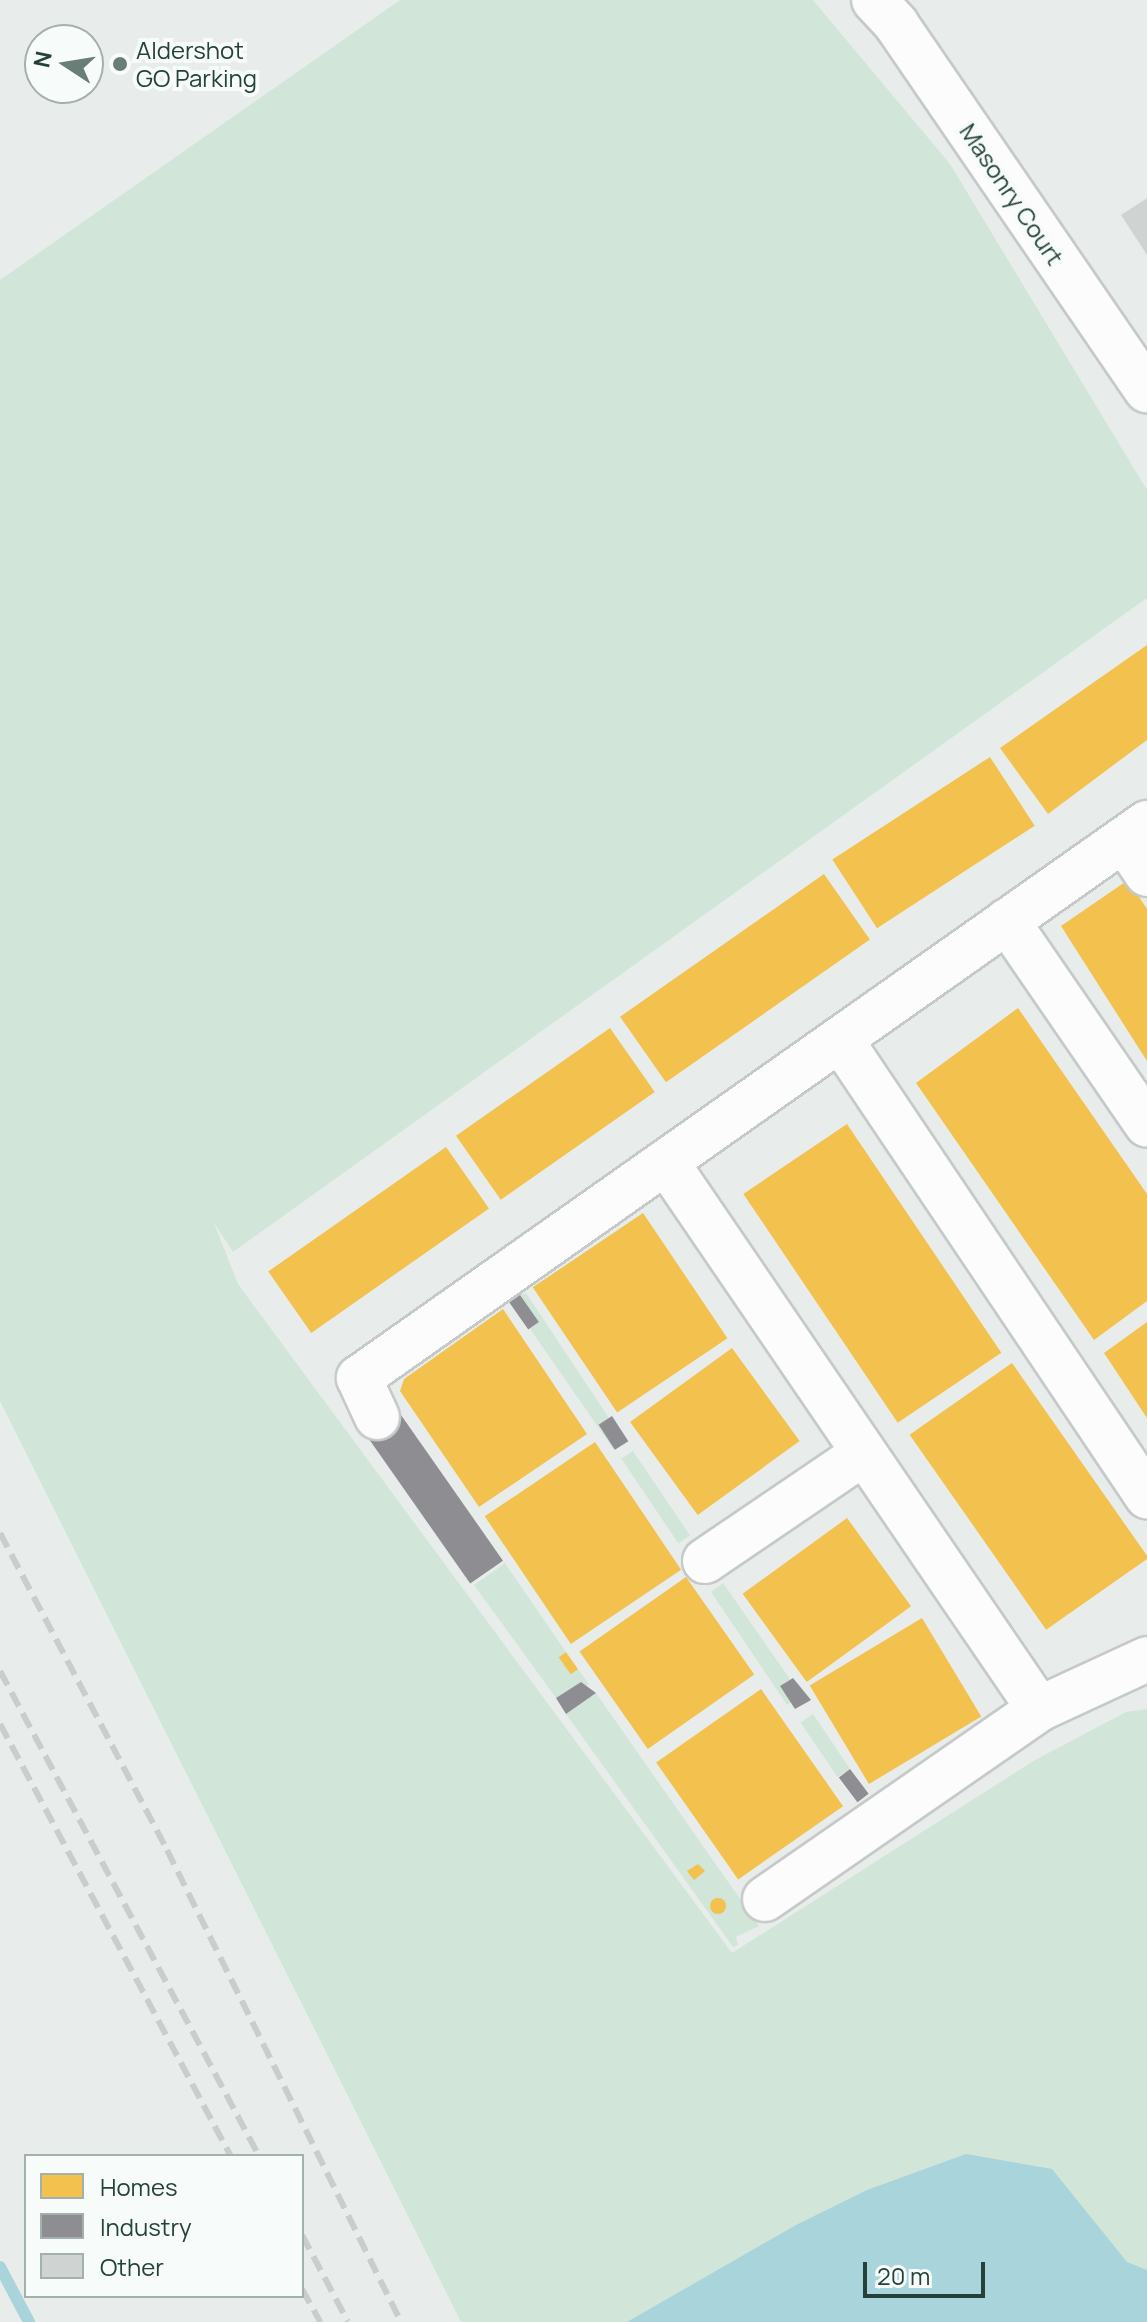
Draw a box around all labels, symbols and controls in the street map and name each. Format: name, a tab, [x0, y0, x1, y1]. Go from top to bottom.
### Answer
north arrow	[24, 24, 104, 104]
place label: Aldershot GO Parking	[136, 36, 257, 92]
text: N	[26, 49, 59, 70]
marker: Aldershot GO Parking	[111, 55, 129, 73]
street label: Masonry Court	[954, 118, 1070, 270]
legend	[24, 2154, 304, 2298]
text: Homes	[100, 2170, 178, 2203]
text: Industry	[100, 2210, 192, 2243]
scale bar	[867, 2246, 989, 2296]
text: Other	[100, 2250, 164, 2283]
text: 20 m	[877, 2259, 930, 2292]

